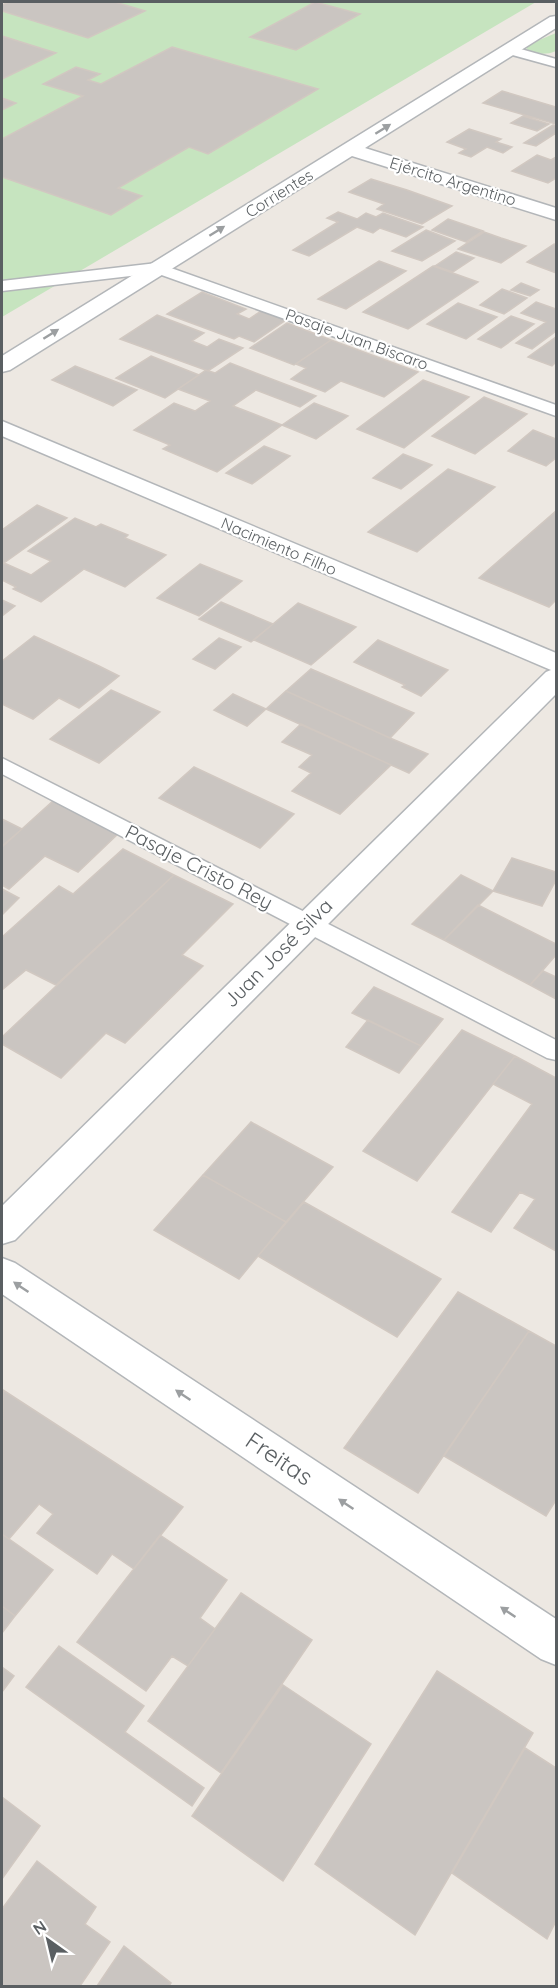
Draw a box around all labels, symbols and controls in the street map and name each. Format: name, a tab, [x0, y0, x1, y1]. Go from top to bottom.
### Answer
one-way arrow	[375, 123, 391, 134]
street label: Ejército Argentino	[387, 152, 519, 210]
street label: Corrientes	[241, 164, 317, 222]
one-way arrow	[209, 226, 225, 237]
street label: Pasaje Juan Biscaro	[283, 304, 431, 374]
one-way arrow	[43, 329, 59, 340]
street label: Nacimiento Filho	[218, 513, 340, 579]
street label: Pasaje Cristo Rey	[121, 819, 277, 915]
street label: Juan José Silva	[218, 893, 337, 1012]
one-way arrow	[13, 1282, 29, 1293]
one-way arrow	[175, 1390, 192, 1401]
street label: Freitas	[240, 1425, 319, 1491]
one-way arrow	[337, 1498, 354, 1509]
one-way arrow	[500, 1607, 516, 1618]
north arrow	[18, 1910, 78, 1970]
text: N	[29, 1916, 50, 1939]

